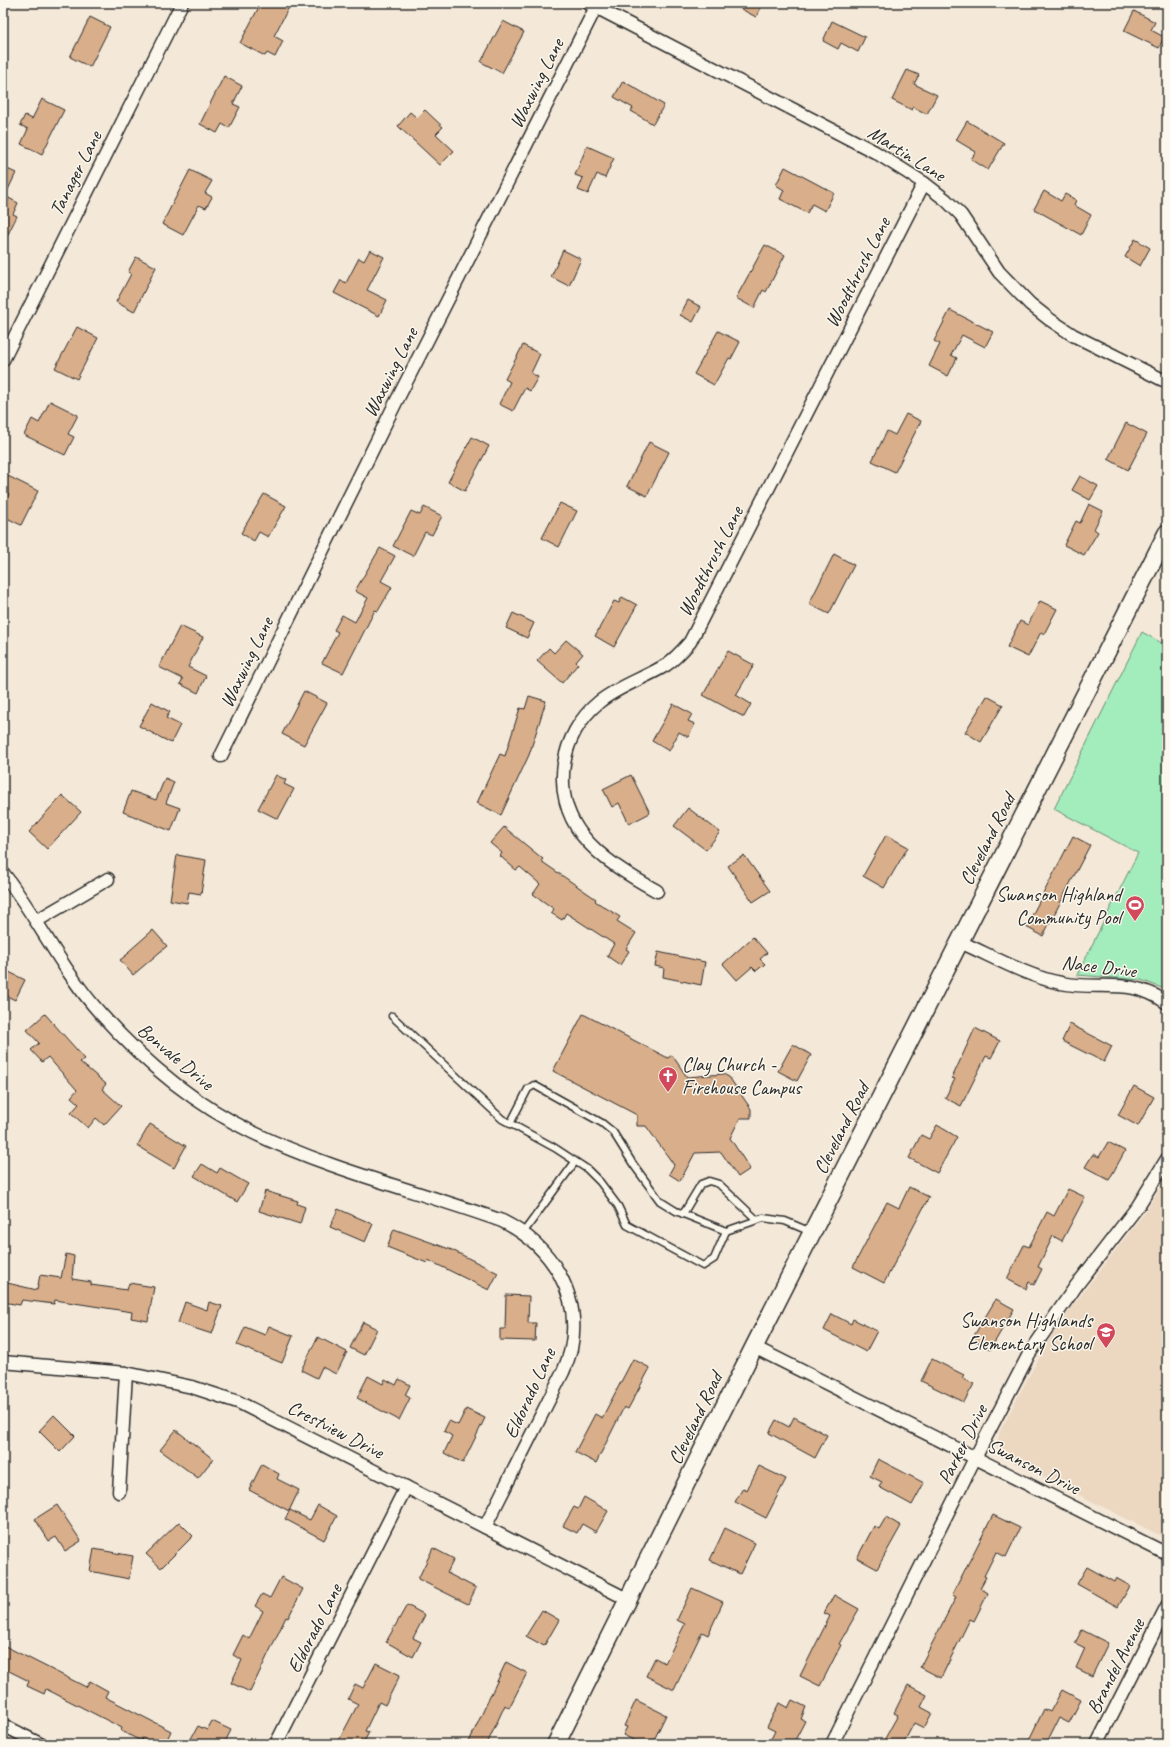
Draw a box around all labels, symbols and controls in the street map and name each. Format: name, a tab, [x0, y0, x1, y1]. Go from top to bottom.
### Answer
street label: Waxwing Lane	[503, 33, 570, 132]
street label: Martin Lane	[863, 120, 951, 188]
street label: Tanager Lane	[44, 125, 108, 220]
street label: Woodthrush Lane	[819, 212, 897, 331]
street label: Waxwing Lane	[357, 322, 424, 421]
street label: Woodthrush Lane	[672, 501, 750, 620]
street label: Waxwing Lane	[214, 612, 280, 711]
street label: Cleveland Road	[954, 787, 1023, 889]
place label: Swanson Highland Community Pool	[996, 882, 1125, 930]
sports icon: Swanson Highland Community Pool	[1124, 894, 1146, 922]
street label: Nace Drive	[1060, 950, 1139, 984]
street label: Bonvale Drive	[133, 1017, 220, 1096]
place label: Clay Church - Firehouse Campus	[682, 1052, 803, 1100]
church icon: Clay Church - Firehouse Campus	[657, 1065, 679, 1093]
street label: Cleveland Road	[808, 1076, 877, 1178]
place label: Swanson Highlands Elementary School	[960, 1308, 1096, 1356]
school or university icon: Swanson Highlands Elementary School	[1095, 1321, 1117, 1349]
street label: Eldorado Lane	[498, 1343, 562, 1442]
street label: Cleveland Road	[662, 1365, 730, 1468]
street label: Crestview Drive	[284, 1395, 389, 1465]
street label: Parker Drive	[932, 1399, 994, 1488]
street label: Swanson Drive	[983, 1432, 1086, 1501]
street label: Eldorado Lane	[281, 1578, 348, 1677]
street label: Brandel Avenue	[1081, 1613, 1151, 1718]

